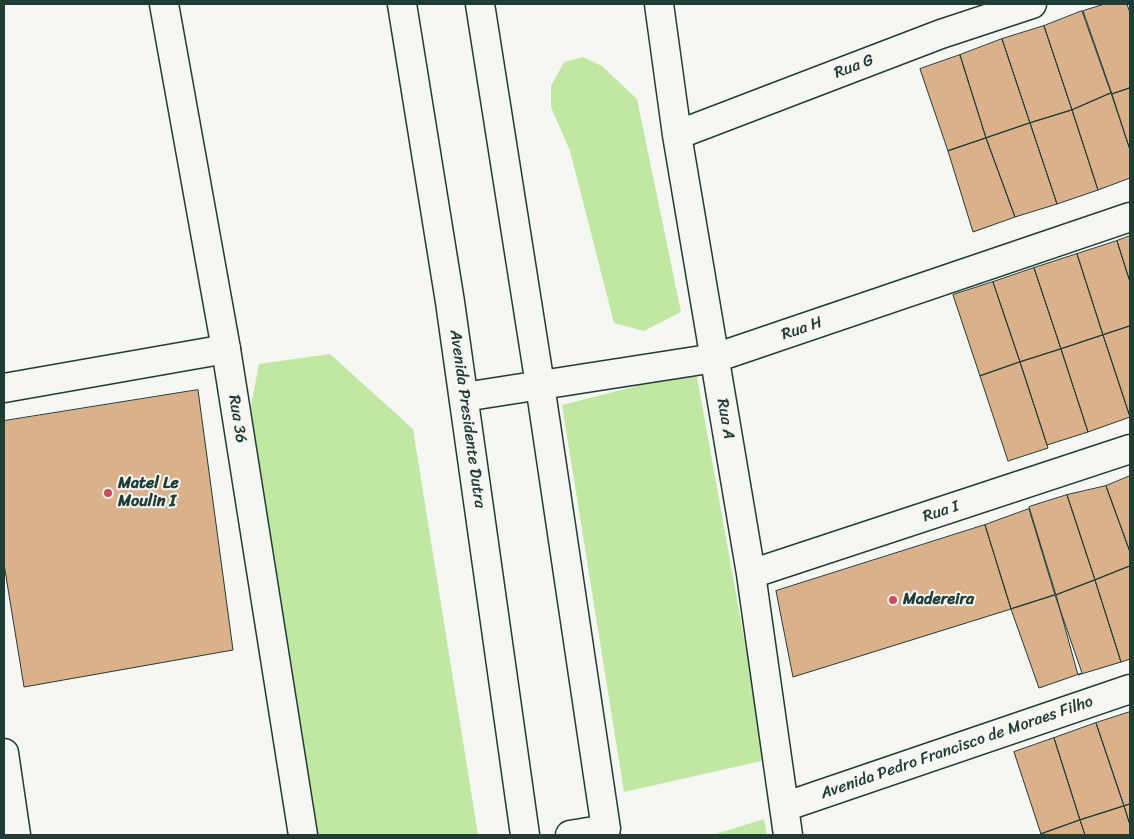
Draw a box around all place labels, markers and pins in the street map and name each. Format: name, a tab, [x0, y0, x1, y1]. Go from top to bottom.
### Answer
place label: Matel Le Moulin I	[118, 474, 179, 512]
marker: Matel Le Moulin I	[102, 487, 114, 499]
place label: Madereira	[903, 590, 974, 610]
marker: Madereira	[887, 594, 899, 606]

